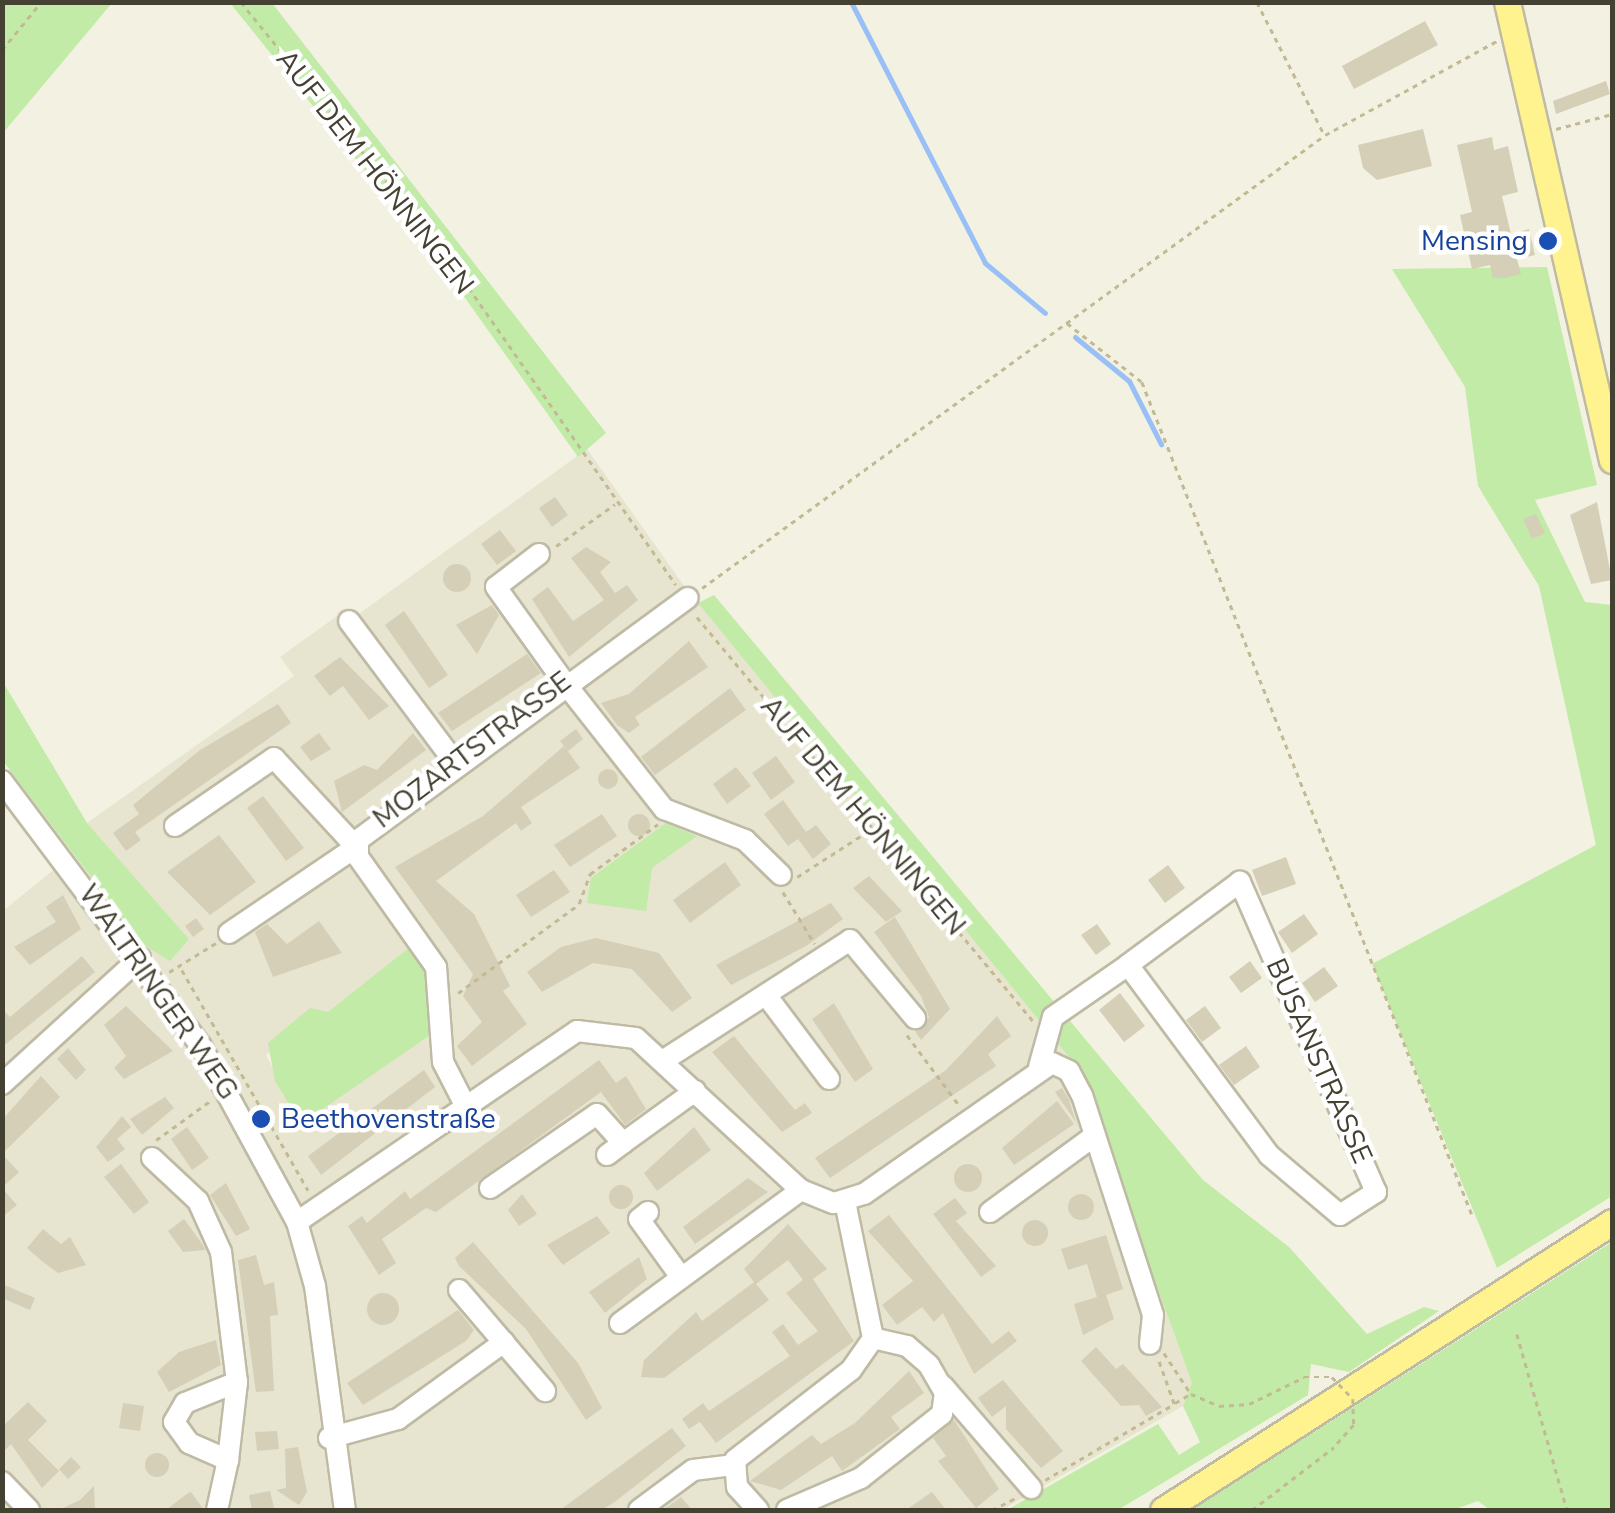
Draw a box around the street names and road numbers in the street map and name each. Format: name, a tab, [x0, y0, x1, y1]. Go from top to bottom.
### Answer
street label: AUF DEM HÖNNINGEN	[269, 43, 481, 301]
street label: MOZARTSTRASSE	[366, 665, 578, 835]
street label: AUF DEM HÖNNINGEN	[753, 690, 973, 942]
street label: WALTRINGER WEG	[71, 878, 245, 1106]
street label: BUSANSTRASSE	[1259, 953, 1379, 1169]

